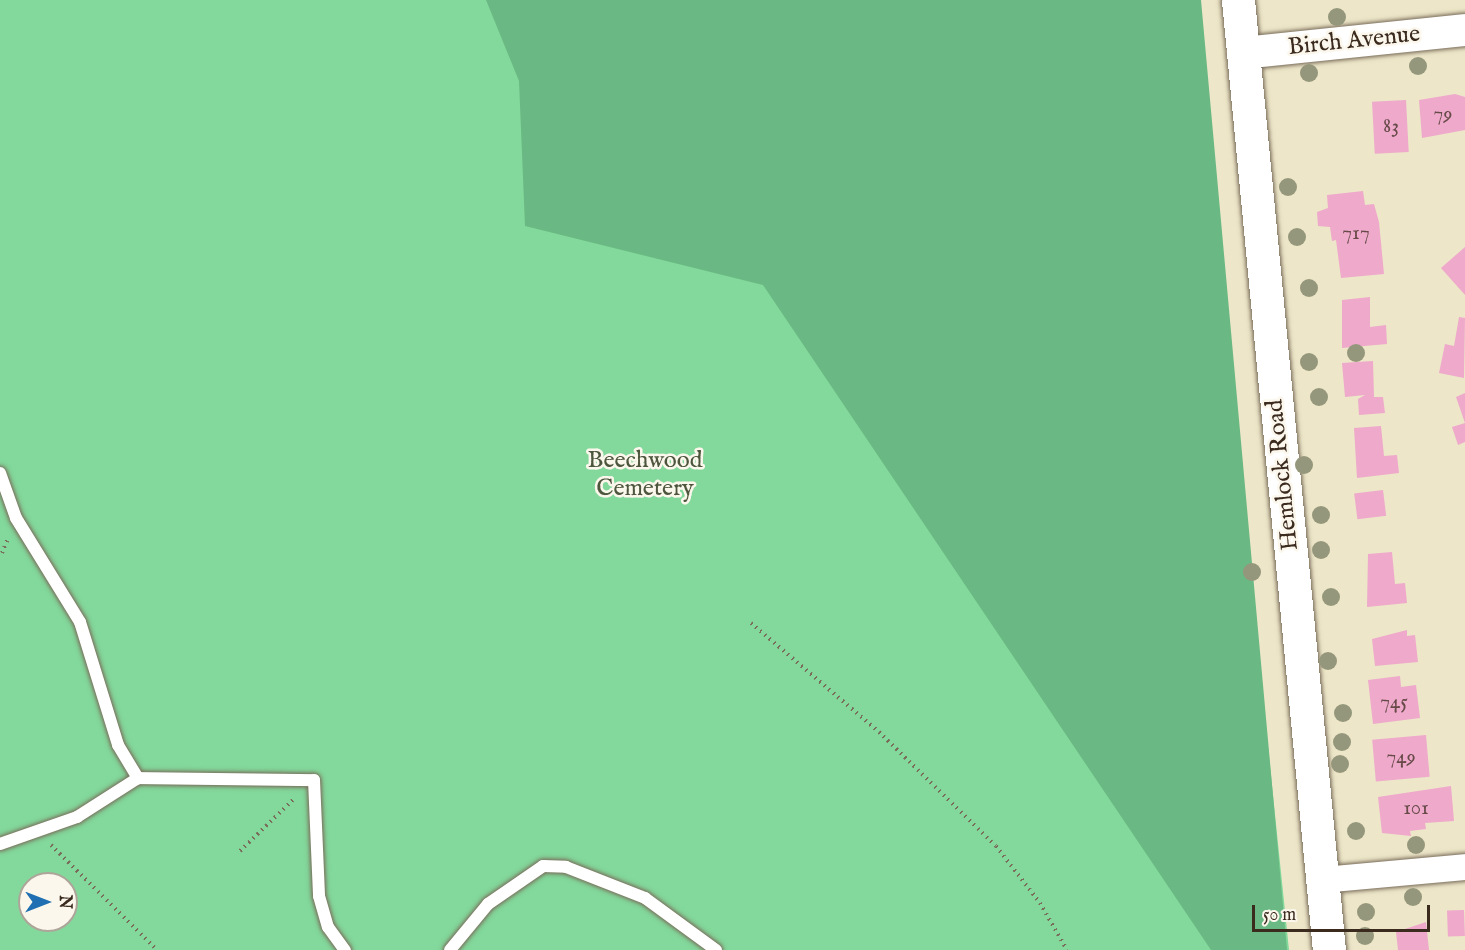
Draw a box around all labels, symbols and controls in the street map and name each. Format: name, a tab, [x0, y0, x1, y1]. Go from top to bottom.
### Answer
street label: Birch Avenue	[1286, 20, 1422, 62]
house number: 79	[1434, 102, 1452, 128]
house number: 83	[1383, 114, 1399, 140]
house number: 717	[1342, 221, 1370, 247]
street label: Hemlock Road	[1261, 398, 1305, 552]
park label: Beechwood Cemetery	[588, 447, 702, 503]
house number: 745	[1380, 690, 1408, 716]
house number: 749	[1386, 745, 1416, 771]
house number: 101	[1403, 796, 1429, 822]
north arrow	[18, 872, 78, 932]
scale bar	[1255, 893, 1434, 931]
text: N	[54, 895, 74, 909]
text: 50 m	[1263, 904, 1296, 927]

